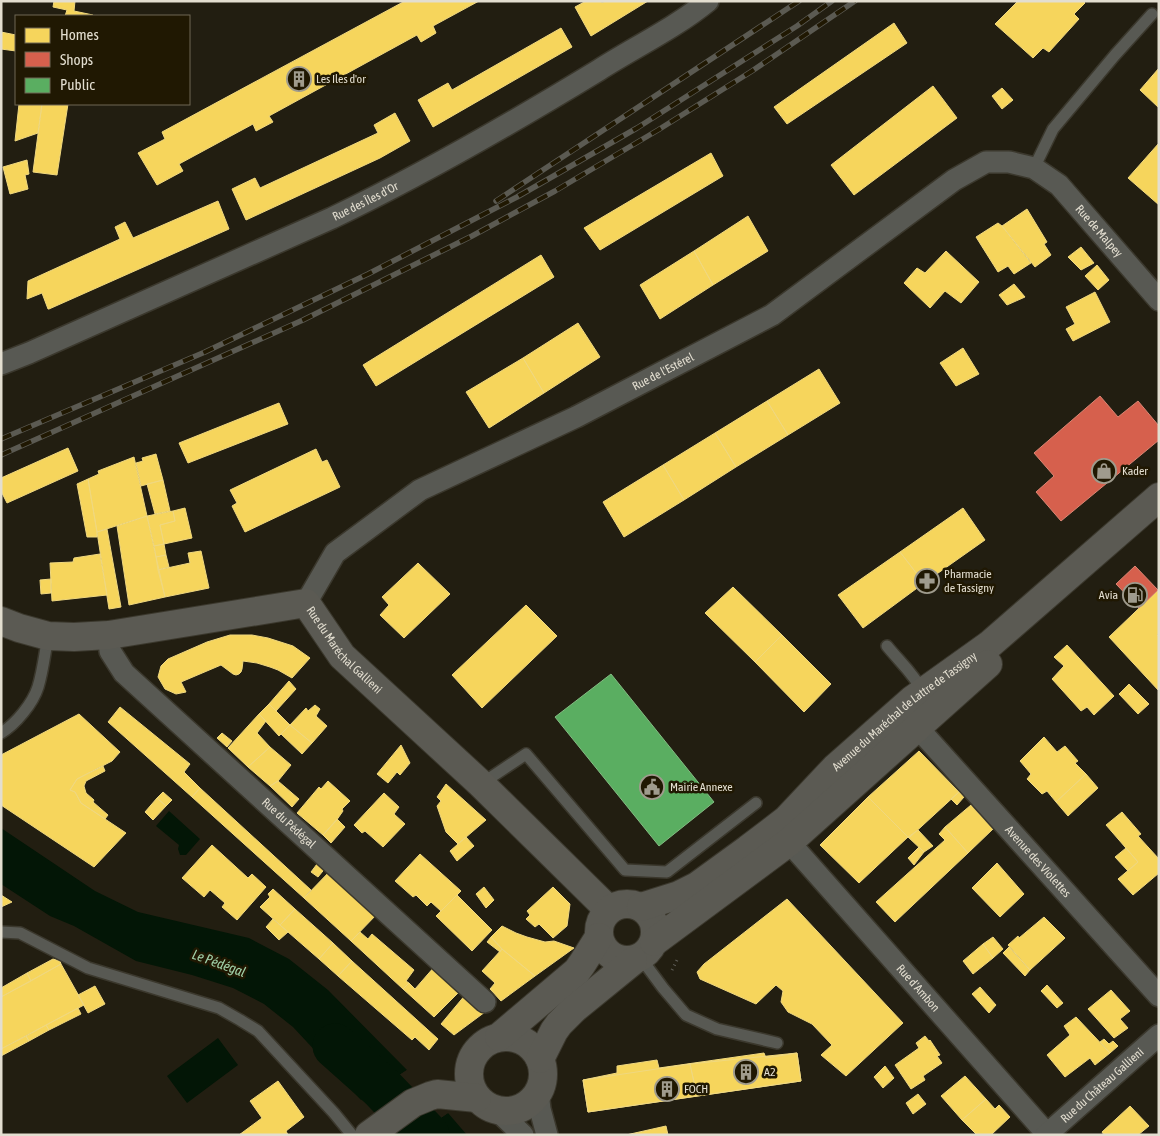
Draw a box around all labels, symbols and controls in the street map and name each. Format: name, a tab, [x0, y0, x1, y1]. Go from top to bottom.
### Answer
legend	[15, 15, 190, 105]
text: Homes	[60, 26, 99, 43]
text: Shops	[60, 51, 93, 68]
building icon: Les Iles d'or	[286, 66, 312, 92]
place label: Les Iles d'or	[316, 72, 366, 86]
text: Public	[60, 76, 95, 93]
street label: Rue des Îles d'Or	[330, 179, 401, 224]
street label: Rue de Malpey	[1073, 202, 1125, 260]
street label: Rue de l'Estérel	[630, 350, 697, 393]
shop icon: Kader	[1091, 458, 1117, 484]
place label: Kader	[1122, 464, 1148, 478]
place label: Pharmacie de Tassigny	[944, 567, 994, 595]
pharmacy icon: Pharmacie de Tassigny	[914, 568, 940, 594]
fuel station icon: Avia	[1122, 582, 1148, 608]
place label: Avia	[1099, 588, 1118, 602]
street label: Rue du Maréchal Gallieni	[303, 604, 385, 696]
street label: Avenue du Maréchal de Lattre de Tassigny	[829, 649, 980, 774]
public building icon: Mairie Annexe	[639, 774, 665, 800]
place label: Mairie Annexe	[670, 780, 733, 794]
street label: Rue du Pédégal	[259, 795, 319, 852]
street label: Avenue des Violettes	[1002, 823, 1074, 900]
water label: Le Pédégal	[190, 946, 248, 980]
street label: Rue d'Ambon	[894, 962, 943, 1015]
street label: Rue du Château Gallieni	[1058, 1045, 1146, 1126]
building icon: A2	[733, 1059, 759, 1085]
place label: A2	[764, 1065, 776, 1079]
building icon: FOCH	[654, 1076, 680, 1102]
place label: FOCH	[684, 1082, 708, 1096]

